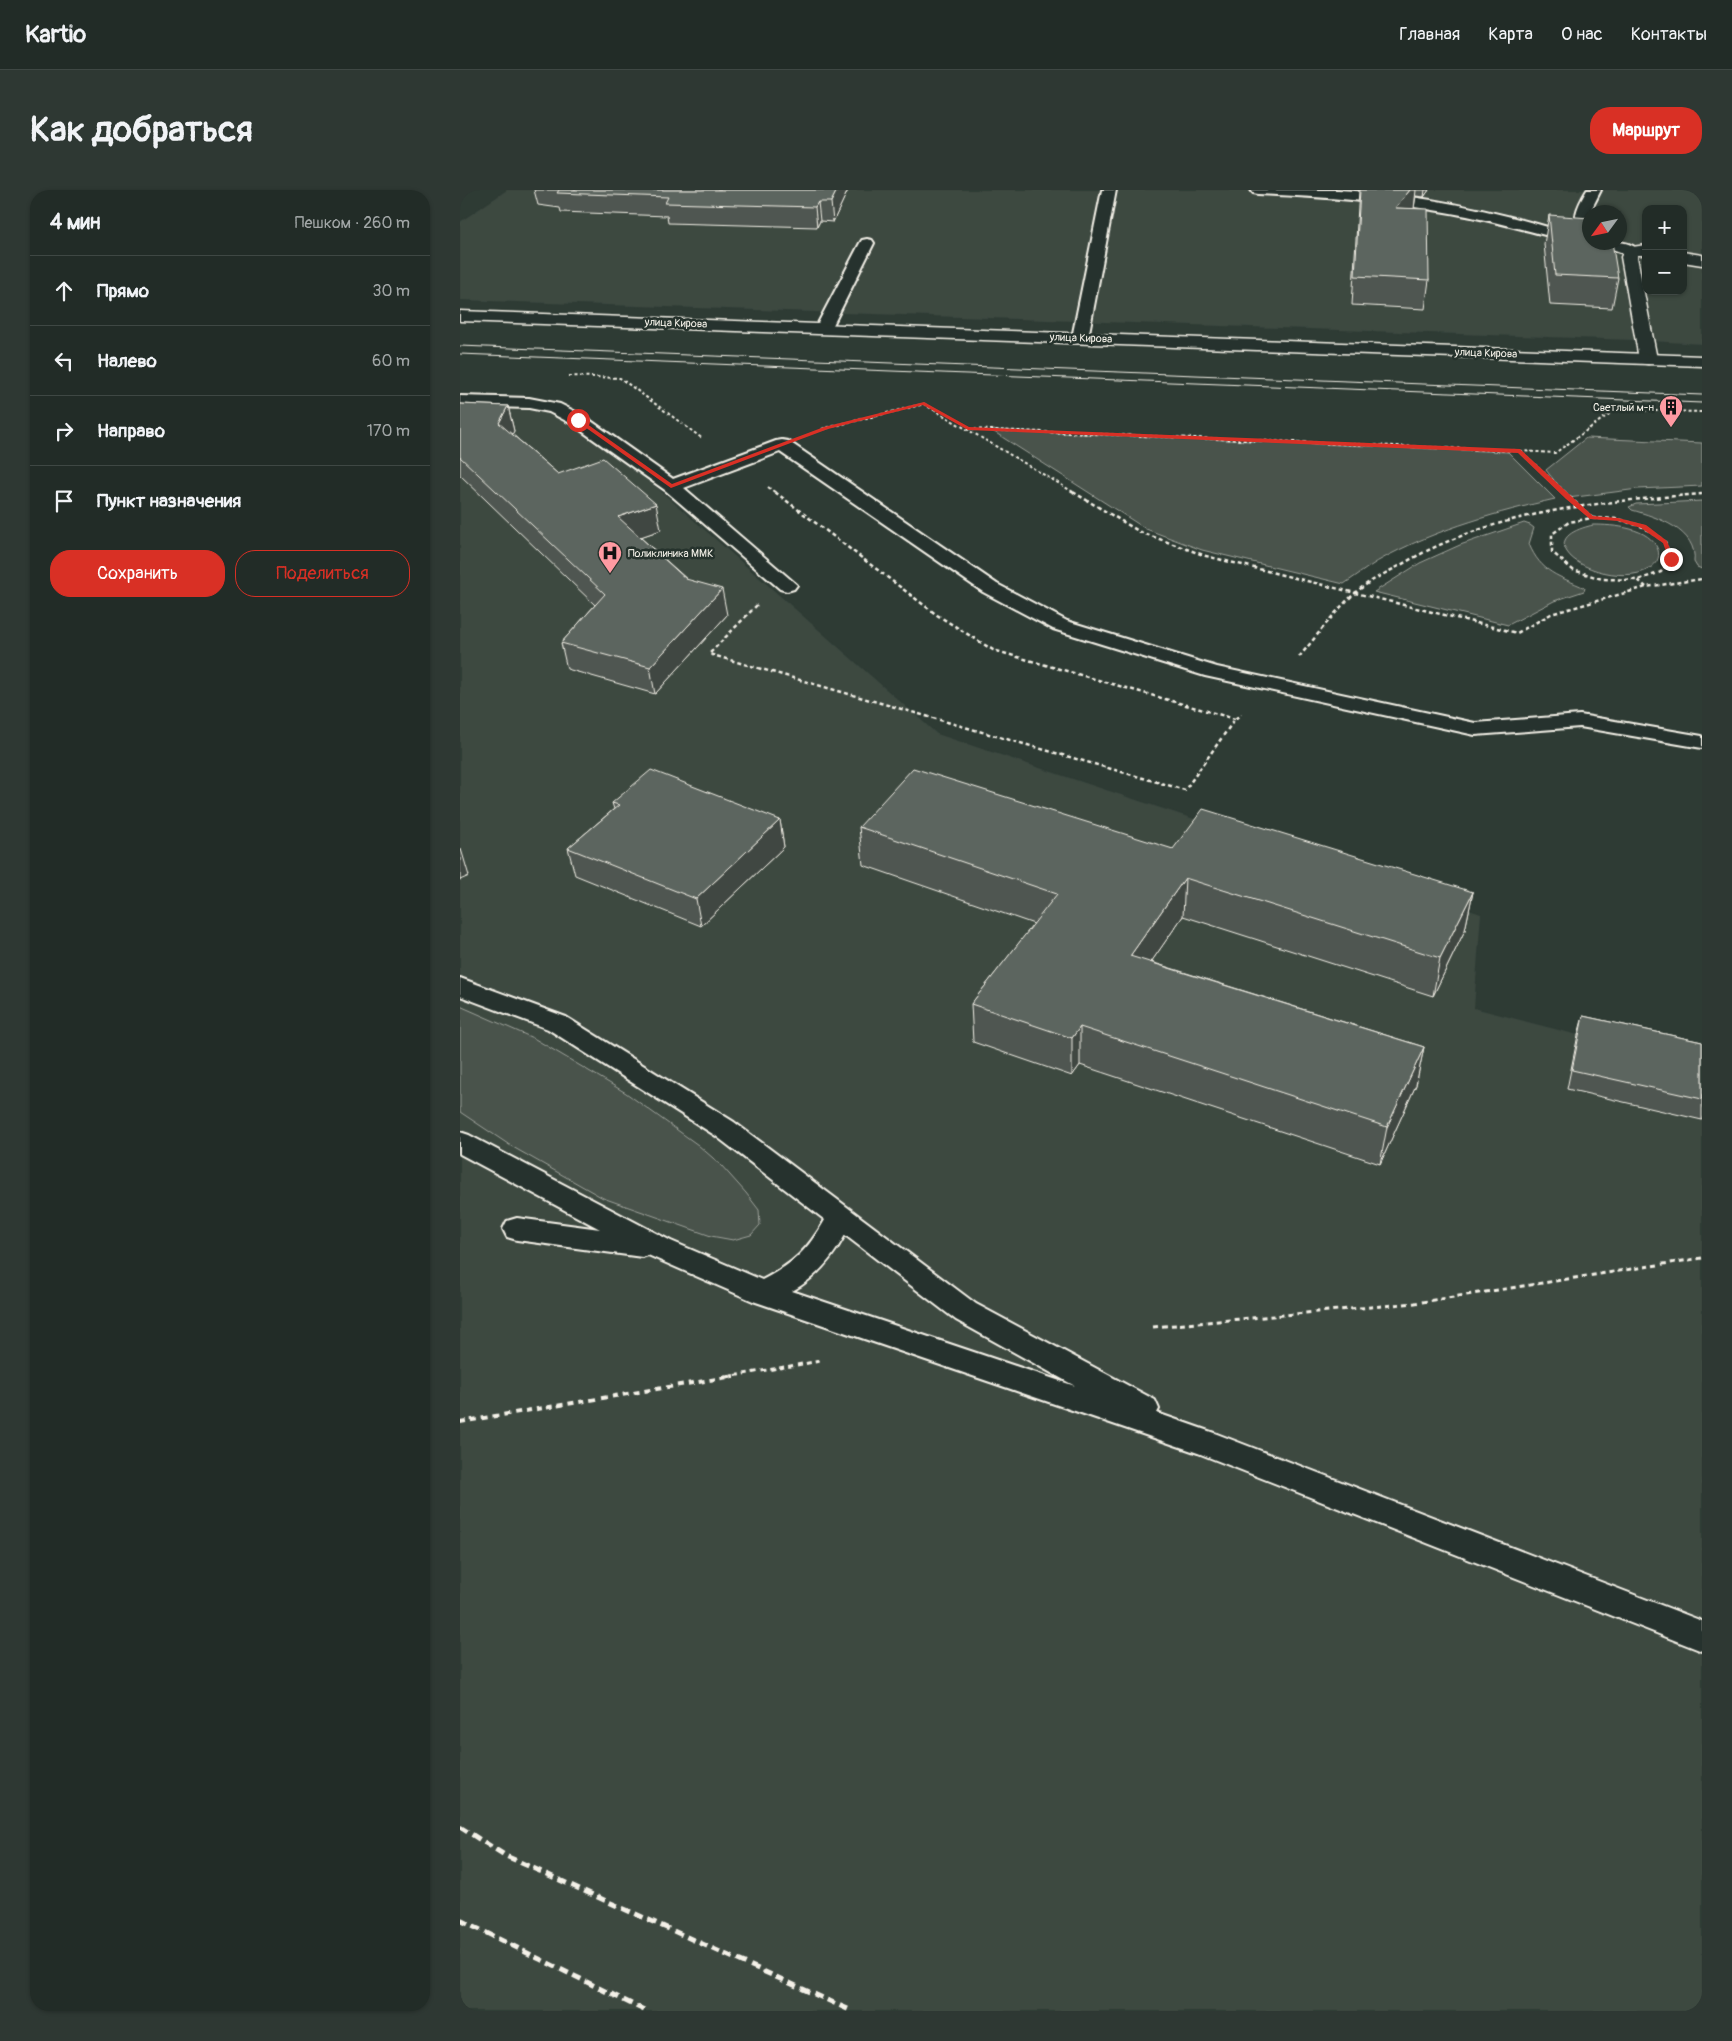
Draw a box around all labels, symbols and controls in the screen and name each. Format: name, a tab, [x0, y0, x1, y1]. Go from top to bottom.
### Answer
text: Kartio	[25, 20, 86, 49]
text: Главная	[1399, 23, 1460, 46]
text: Карта	[1488, 23, 1533, 46]
text: О нас	[1561, 23, 1603, 46]
text: Контакты	[1631, 23, 1707, 46]
button: Маршрут	[1590, 107, 1702, 154]
text: Как добраться	[30, 108, 253, 152]
north arrow	[1582, 205, 1627, 250]
map controls	[1642, 205, 1687, 295]
button: +	[1642, 205, 1687, 250]
text: 4 мин	[50, 209, 100, 236]
text: Пешком · 260 m	[295, 213, 410, 233]
button: −	[1642, 250, 1687, 295]
icon: ahead	[50, 277, 78, 305]
text: Прямо	[97, 279, 149, 303]
text: 30 m	[372, 281, 410, 301]
street label: улица Кирова	[643, 315, 708, 331]
street label: улица Кирова	[1048, 330, 1113, 346]
street label: улица Кирова	[1453, 345, 1518, 361]
icon: left	[50, 347, 78, 375]
text: Налево	[97, 349, 157, 373]
text: 60 m	[372, 351, 410, 371]
building icon: Светлый м-н	[1658, 394, 1684, 428]
place label: Светлый м-н	[1593, 401, 1654, 414]
route start	[567, 409, 590, 432]
icon: right	[50, 417, 78, 445]
text: Направо	[97, 419, 165, 443]
text: 170 m	[367, 421, 410, 441]
icon: arrive	[50, 487, 78, 515]
text: Пункт назначения	[97, 489, 241, 513]
hospital icon: Поликлиника ММК	[597, 540, 623, 574]
place label: Поликлиника ММК	[628, 547, 713, 560]
route end	[1660, 548, 1683, 571]
button: Сохранить	[50, 550, 225, 597]
button: Поделиться	[235, 550, 410, 597]

